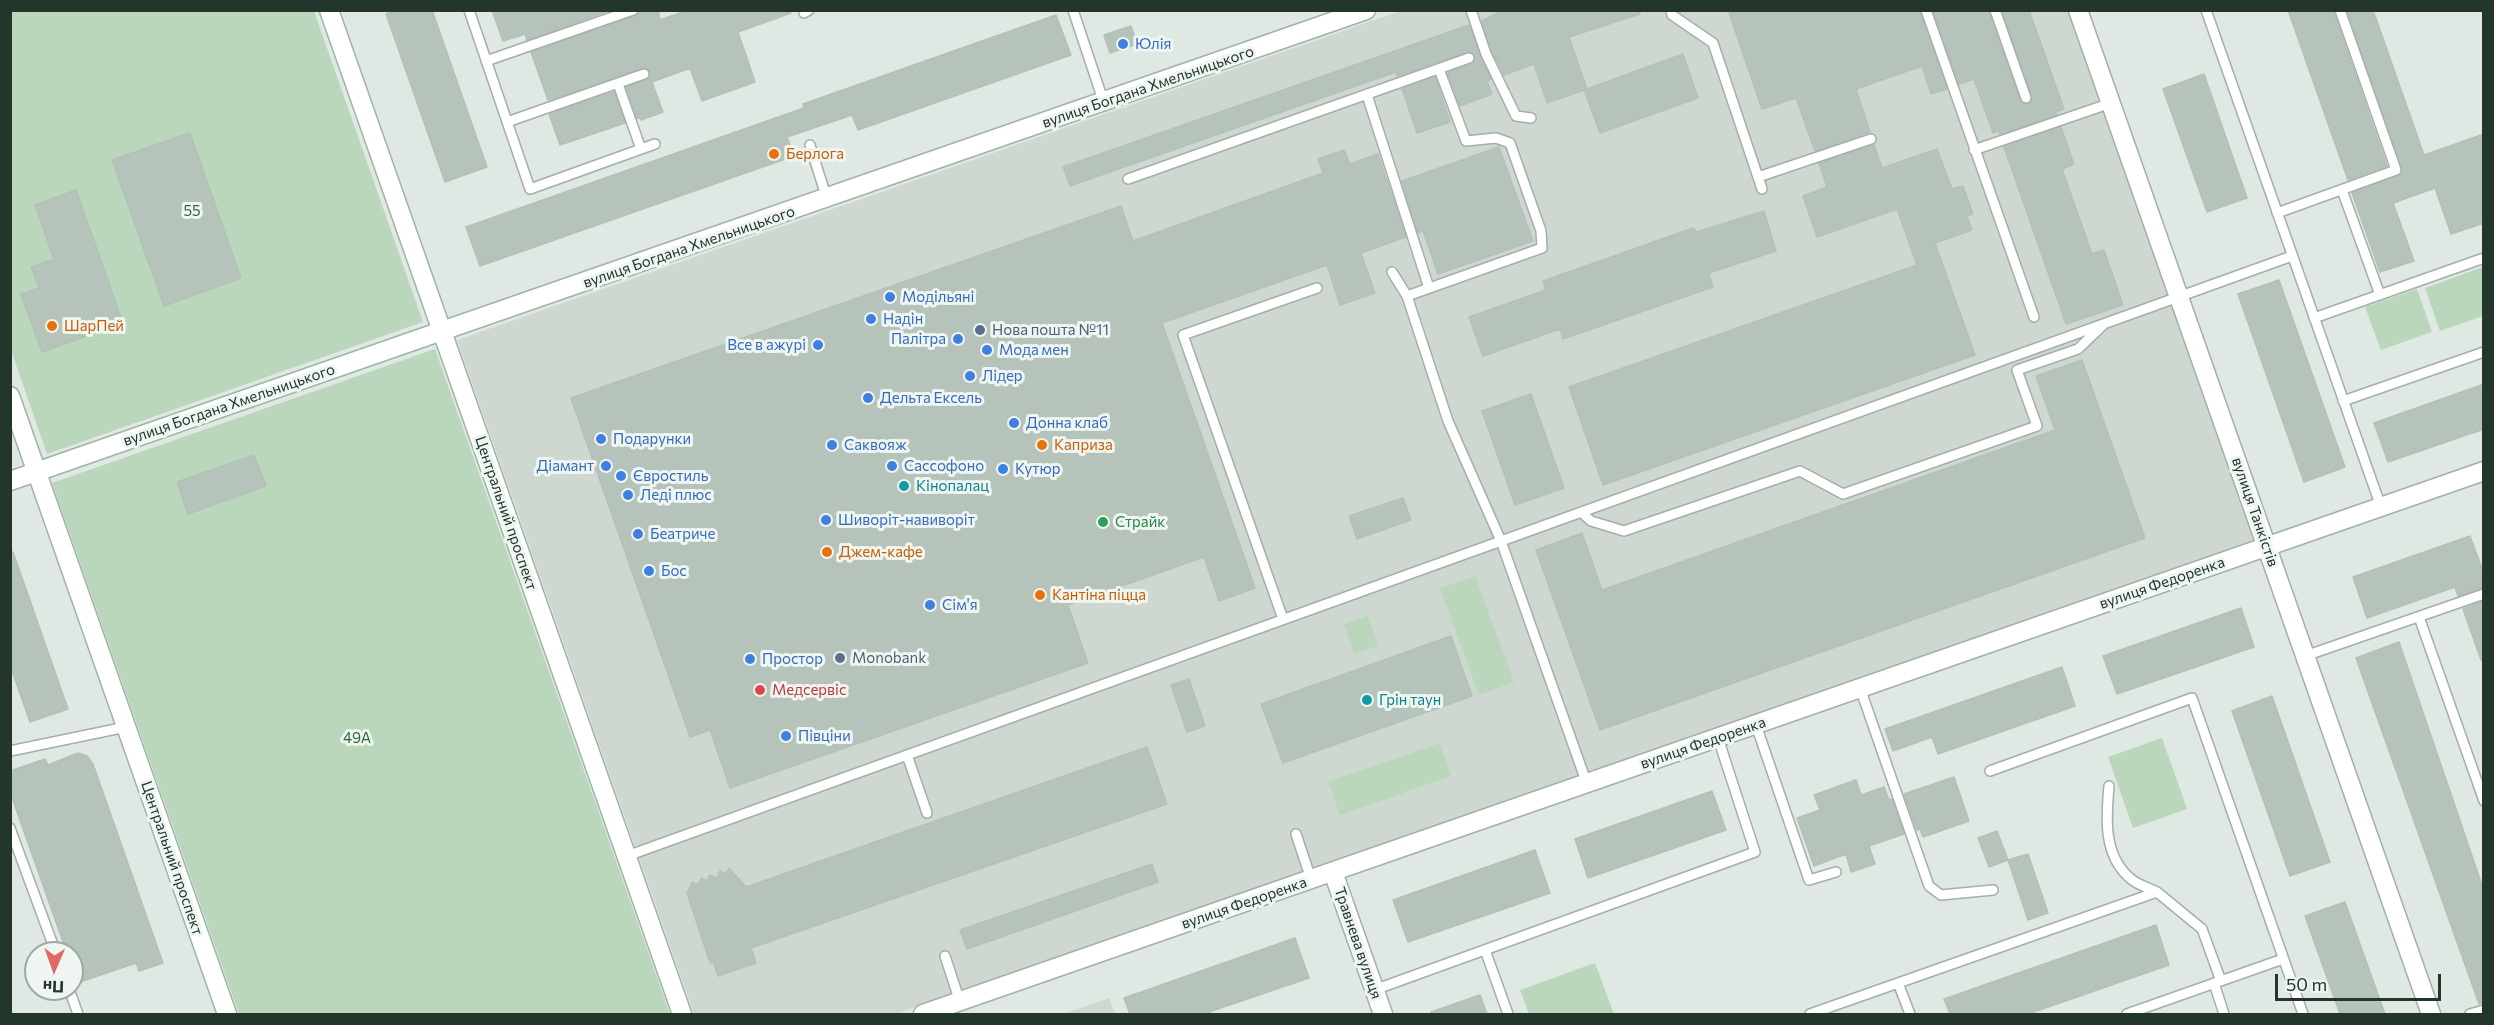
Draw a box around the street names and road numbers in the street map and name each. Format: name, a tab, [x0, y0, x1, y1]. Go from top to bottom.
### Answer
street label: вулиця Богдана Хмельницького	[1040, 42, 1256, 132]
street label: вулиця Богдана Хмельницького	[581, 202, 797, 292]
street label: вулиця Богдана Хмельницького	[121, 360, 337, 450]
street label: Центральний проспект	[471, 434, 541, 592]
street label: вулиця Танкістів	[2228, 455, 2282, 569]
street label: вулиця Федоренка	[2097, 553, 2227, 613]
street label: вулиця Федоренка	[1638, 713, 1768, 773]
street label: Центральний проспект	[137, 779, 207, 937]
street label: вулиця Федоренка	[1179, 873, 1309, 933]
street label: Травнева вулиця	[1330, 885, 1386, 1001]

